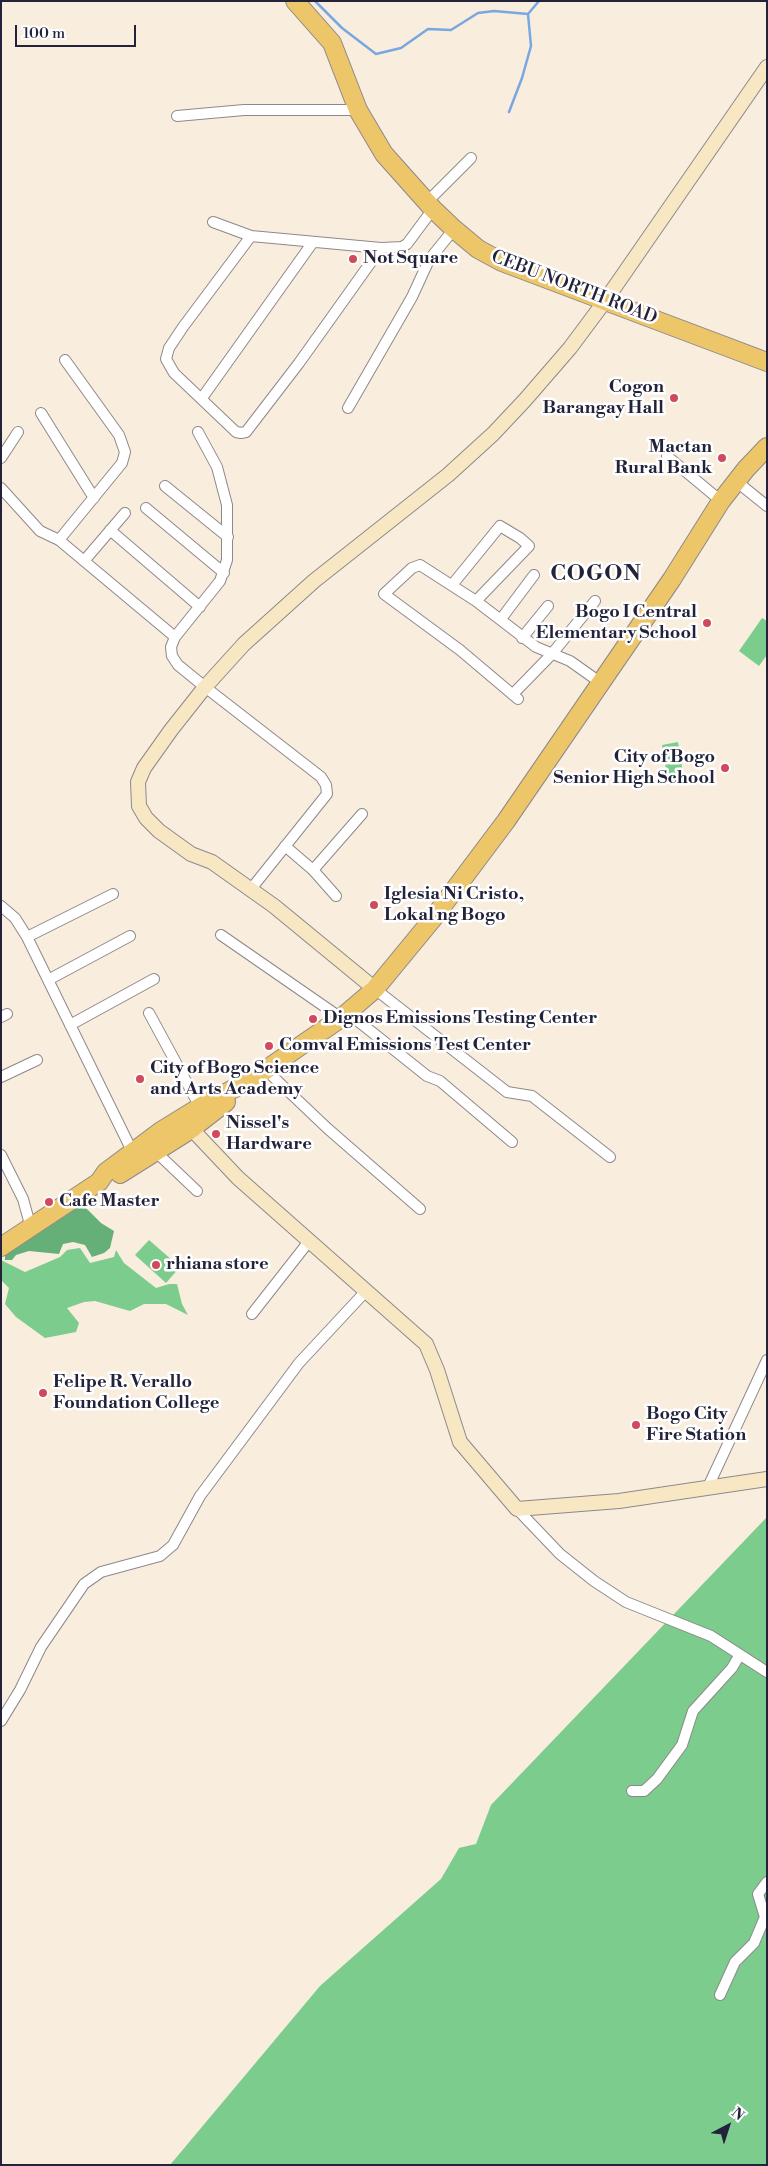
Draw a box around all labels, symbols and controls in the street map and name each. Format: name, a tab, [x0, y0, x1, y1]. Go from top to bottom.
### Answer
scale bar	[18, 15, 139, 47]
text: 100 m	[23, 24, 65, 43]
street label: CEBU NORTH ROAD	[488, 246, 660, 330]
place label: Not Square	[363, 248, 458, 270]
marker: Not Square	[347, 253, 359, 265]
place label: Cogon Barangay Hall	[543, 377, 664, 419]
marker: Cogon Barangay Hall	[668, 392, 680, 404]
place label: Mactan Rural Bank	[615, 437, 712, 479]
marker: Mactan Rural Bank	[716, 452, 728, 464]
district label: COGON	[550, 562, 642, 588]
place label: Bogo I Central Elementary School	[536, 602, 697, 644]
marker: Bogo I Central Elementary School	[701, 617, 713, 629]
place label: City of Bogo Senior High School	[553, 747, 715, 790]
marker: City of Bogo Senior High School	[719, 762, 731, 774]
place label: Iglesia Ni Cristo, Lokal ng Bogo	[384, 884, 524, 926]
marker: Iglesia Ni Cristo, Lokal ng Bogo	[368, 899, 380, 911]
place label: Dignos Emissions Testing Center	[323, 1008, 597, 1030]
marker: Dignos Emissions Testing Center	[307, 1013, 319, 1025]
place label: Comval Emissions Test Center	[279, 1035, 531, 1057]
marker: Comval Emissions Test Center	[263, 1040, 275, 1052]
place label: City of Bogo Science and Arts Academy	[150, 1058, 319, 1100]
marker: City of Bogo Science and Arts Academy	[134, 1073, 146, 1085]
place label: Nissel's Hardware	[226, 1113, 312, 1156]
marker: Nissel's Hardware	[210, 1128, 222, 1140]
place label: Cafe Master	[59, 1191, 160, 1213]
marker: Cafe Master	[43, 1196, 55, 1208]
place label: rhiana store	[166, 1254, 269, 1276]
marker: rhiana store	[150, 1259, 162, 1271]
place label: Felipe R. Verallo Foundation College	[53, 1372, 219, 1415]
marker: Felipe R. Verallo Foundation College	[37, 1387, 49, 1399]
place label: Bogo City Fire Station	[646, 1404, 746, 1446]
marker: Bogo City Fire Station	[630, 1419, 642, 1431]
north arrow	[703, 2101, 753, 2151]
text: N	[728, 2104, 748, 2125]

